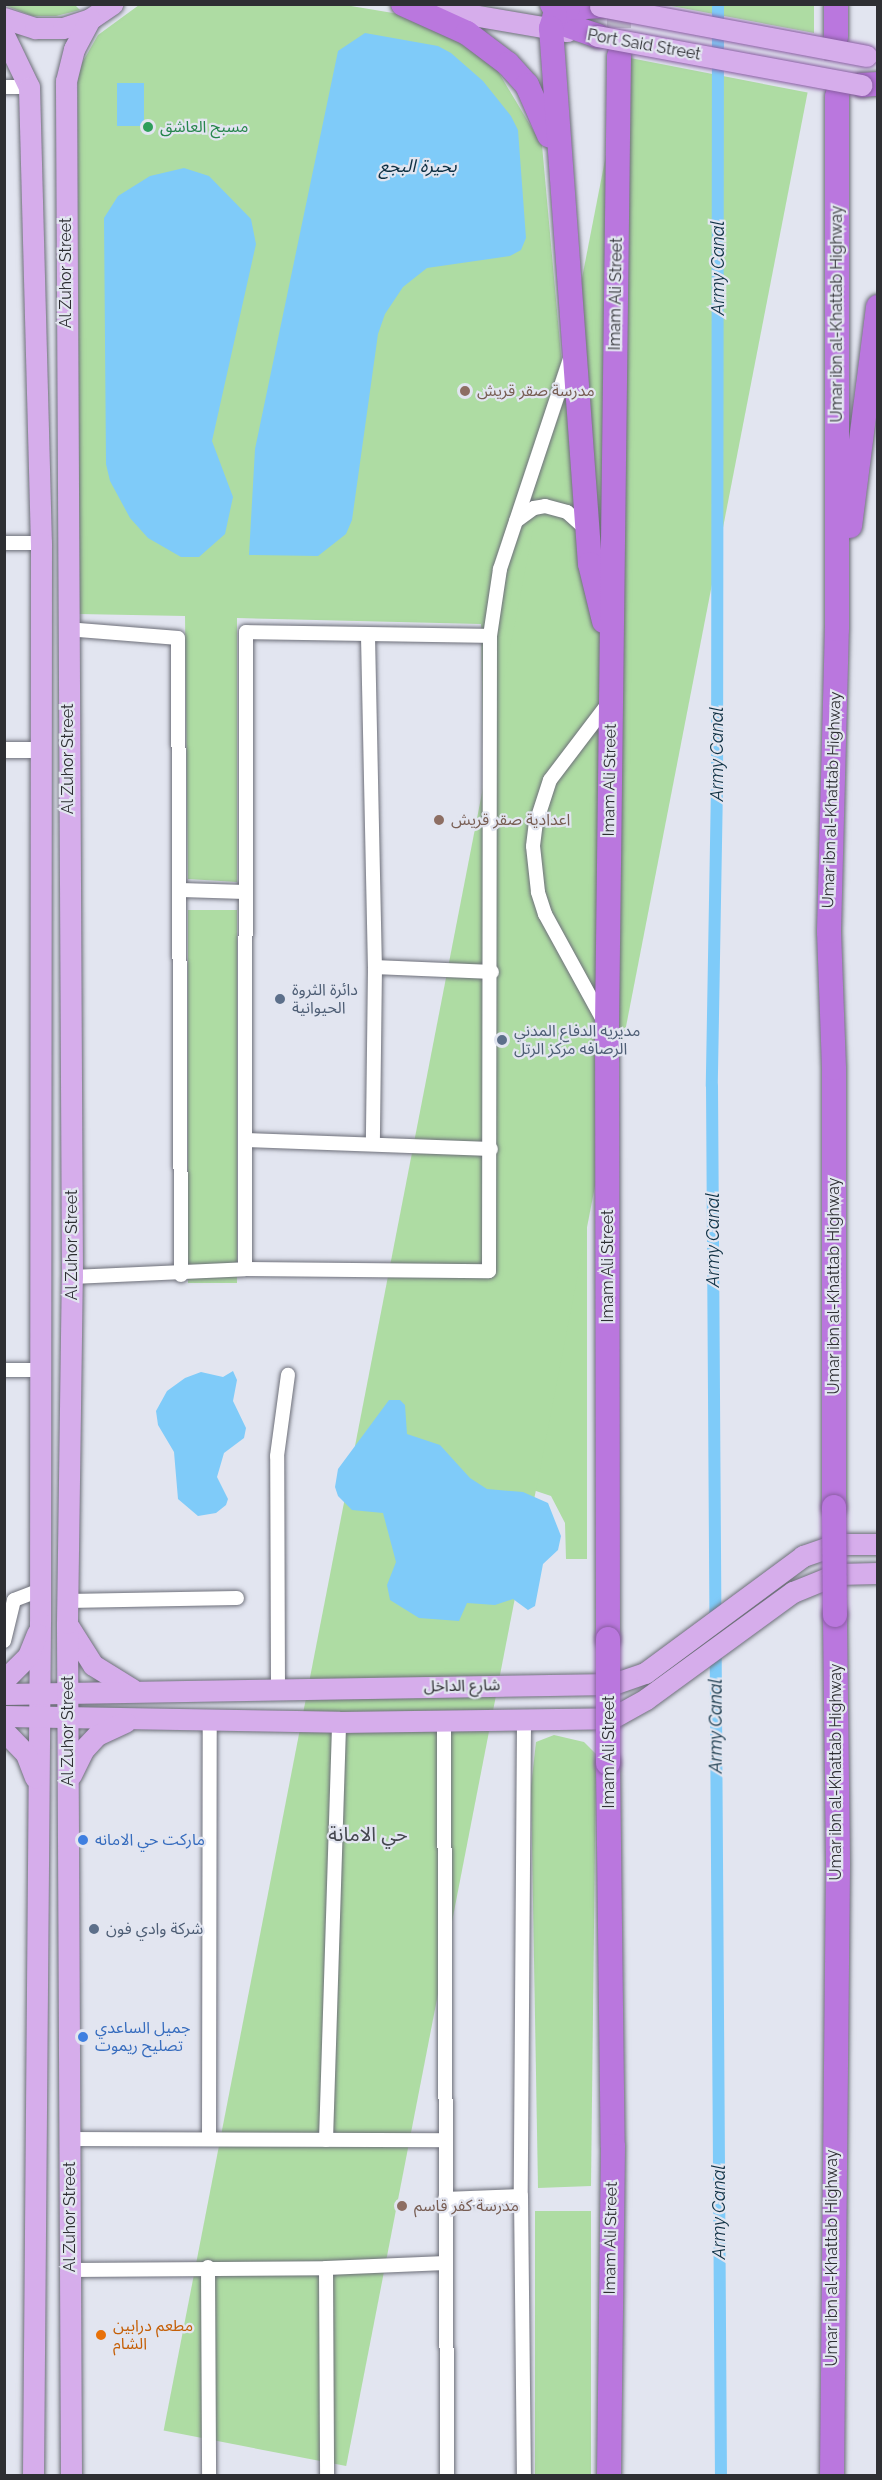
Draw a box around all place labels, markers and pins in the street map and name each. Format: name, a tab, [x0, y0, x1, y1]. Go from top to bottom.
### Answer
place label: مسبح العاشق	[160, 117, 248, 137]
marker: مسبح العاشق	[141, 120, 155, 134]
place label: مدرسة صقر قريش	[477, 381, 595, 401]
marker: مدرسة صقر قريش	[458, 384, 472, 398]
place label: اعدادية صقر قريش	[451, 810, 570, 830]
marker: اعدادية صقر قريش	[432, 813, 446, 827]
place label: دائرة الثروة الحيوانية	[292, 980, 358, 1018]
marker: دائرة الثروة الحيوانية	[273, 992, 287, 1006]
place label: مديريه الدفاع المدني الرصافه مركز الرتل	[514, 1021, 640, 1059]
marker: مديريه الدفاع المدني الرصافه مركز الرتل	[495, 1033, 509, 1047]
place label: ماركت حي الامانه	[95, 1830, 205, 1850]
marker: ماركت حي الامانه	[76, 1833, 90, 1847]
place label: شركة وادي فون	[106, 1919, 203, 1939]
marker: شركة وادي فون	[87, 1922, 101, 1936]
place label: جميل الساعدي تصليح ريموت	[95, 2018, 190, 2056]
marker: جميل الساعدي تصليح ريموت	[76, 2030, 90, 2044]
place label: مدرسة كفر قاسم	[414, 2196, 519, 2216]
marker: مدرسة كفر قاسم	[395, 2199, 409, 2213]
place label: مطعم درابين الشام	[113, 2316, 193, 2354]
marker: مطعم درابين الشام	[94, 2328, 108, 2342]

